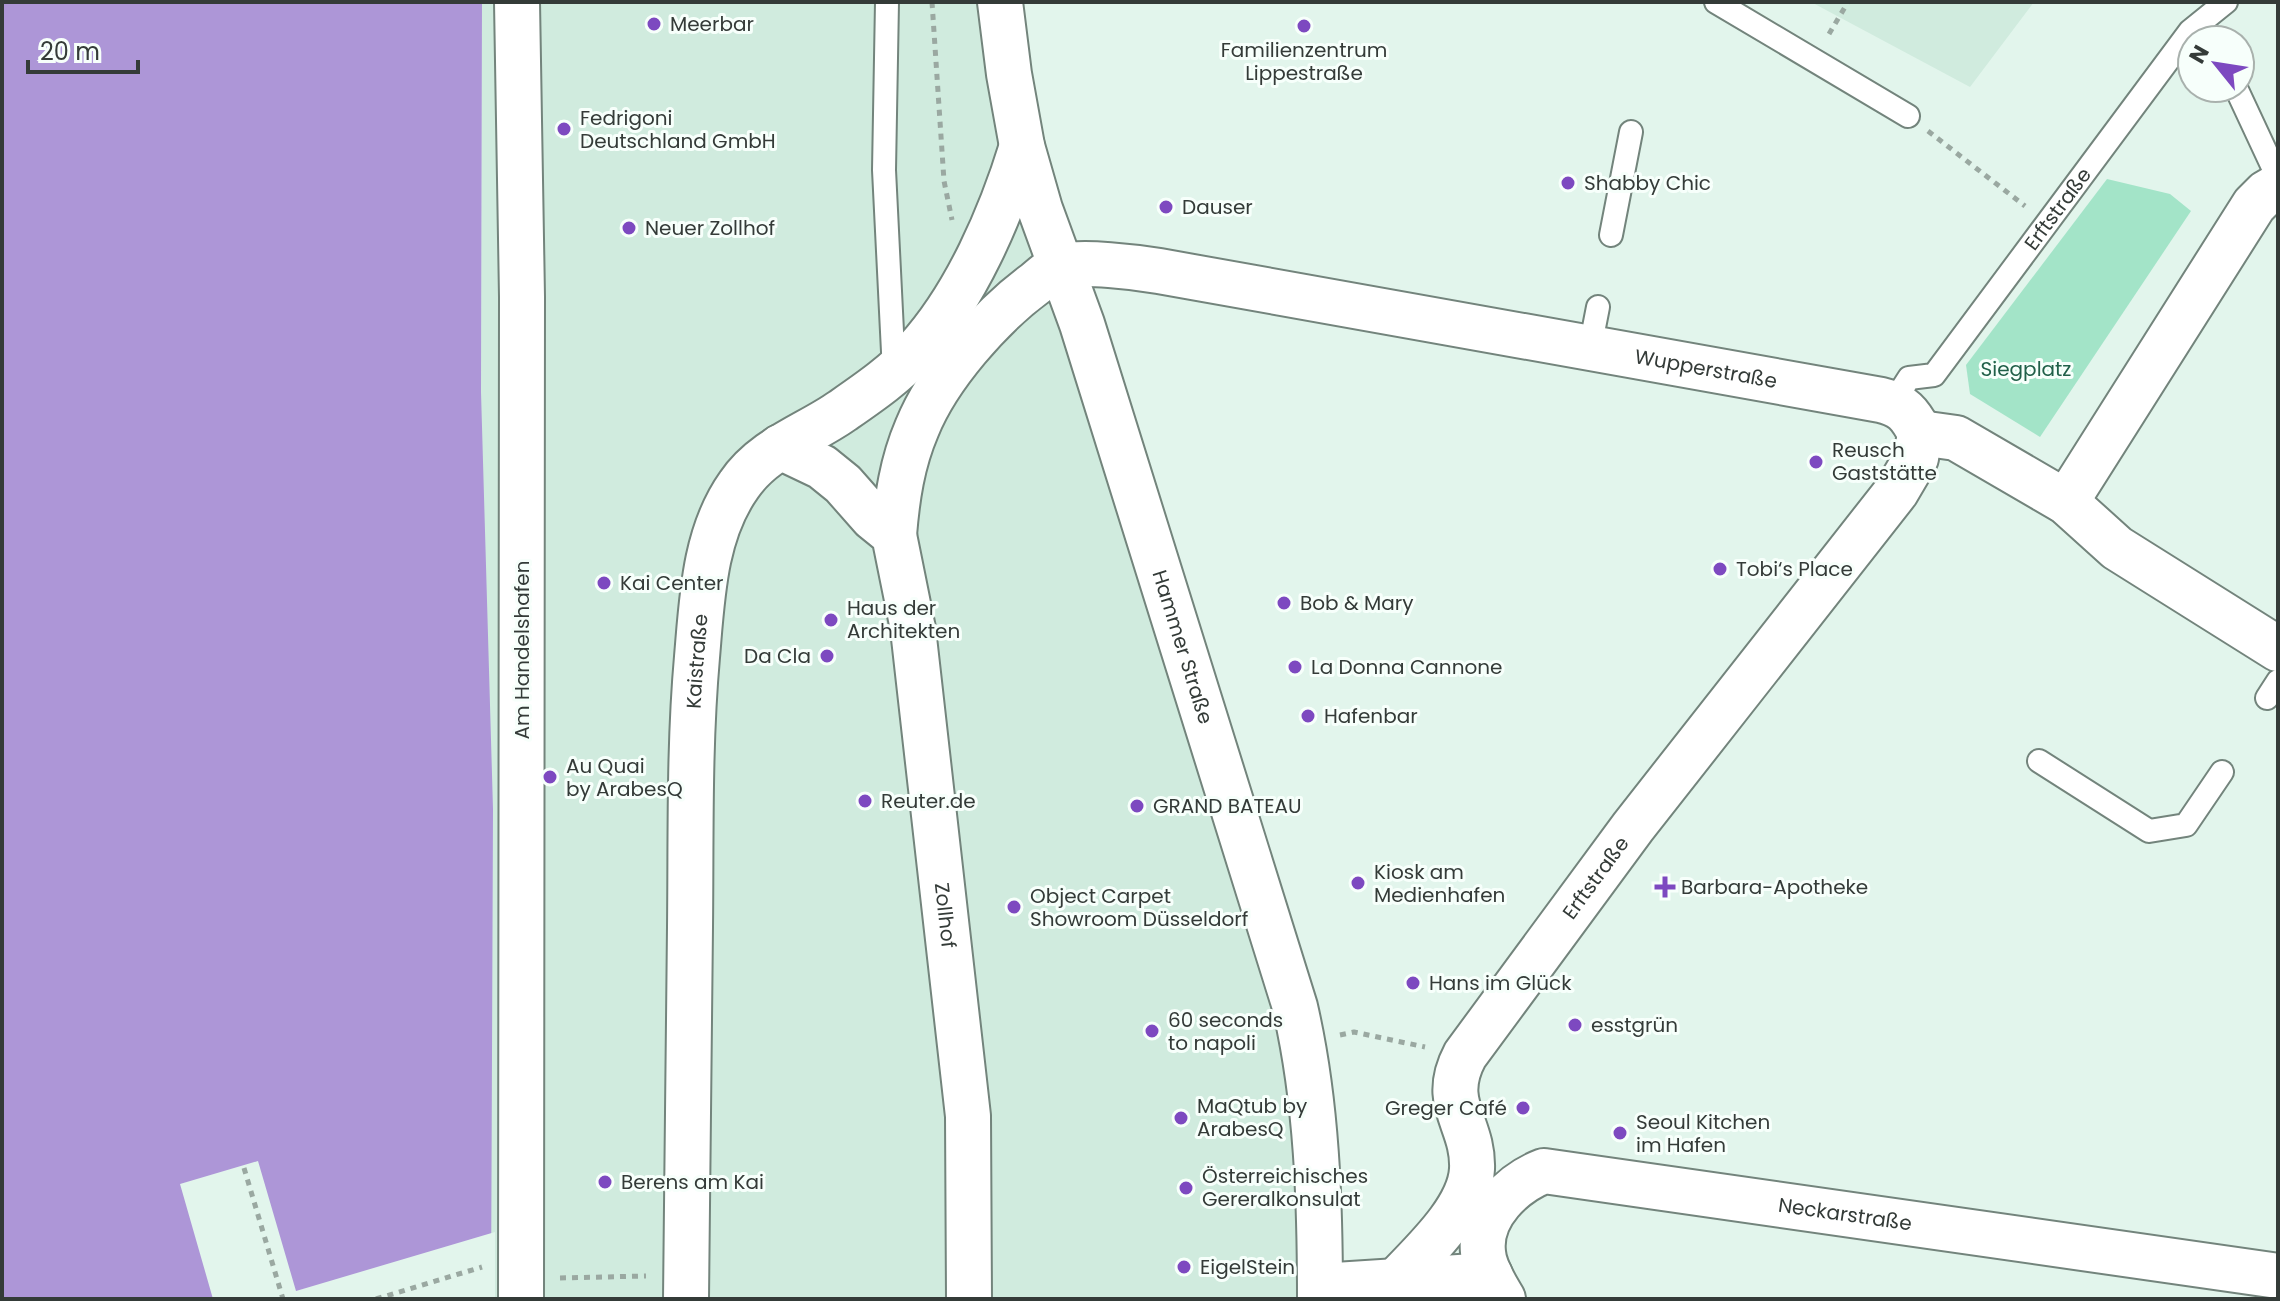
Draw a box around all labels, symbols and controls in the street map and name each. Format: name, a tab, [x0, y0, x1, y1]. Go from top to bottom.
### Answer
place label: Meerbar	[670, 10, 754, 38]
marker: Meerbar	[645, 15, 663, 33]
marker: Familienzentrum Lippestraße	[1295, 17, 1313, 35]
scale bar	[28, 24, 138, 74]
north arrow	[2176, 24, 2256, 104]
text: 20 m	[40, 35, 100, 68]
place label: Familienzentrum Lippestraße	[1221, 36, 1387, 87]
text: N	[2182, 39, 2217, 69]
place label: Fedrigoni Deutschland GmbH	[580, 104, 776, 155]
marker: Fedrigoni Deutschland GmbH	[555, 120, 573, 138]
street label: Erftstraße	[2018, 162, 2098, 256]
place label: Shabby Chic	[1584, 169, 1711, 197]
marker: Shabby Chic	[1559, 174, 1577, 192]
place label: Dauser	[1182, 193, 1253, 221]
marker: Dauser	[1157, 198, 1175, 216]
place label: Neuer Zollhof	[645, 214, 775, 242]
marker: Neuer Zollhof	[620, 219, 638, 237]
street label: Wupperstraße	[1633, 342, 1779, 395]
park label: Siegplatz	[1981, 355, 2071, 383]
place label: Reusch Gaststätte	[1832, 436, 1937, 487]
marker: Reusch Gaststätte	[1807, 453, 1825, 471]
place label: Tobi‘s Place	[1736, 555, 1853, 583]
marker: Tobi‘s Place	[1711, 560, 1729, 578]
street label: Am Handelshafen	[508, 561, 536, 739]
street label: Hammer Straße	[1146, 567, 1220, 727]
place label: Kai Center	[620, 569, 724, 597]
marker: Kai Center	[595, 574, 613, 592]
place label: Bob & Mary	[1300, 589, 1414, 617]
place label: Haus der Architekten	[847, 594, 960, 645]
marker: Bob & Mary	[1275, 594, 1293, 612]
marker: Haus der Architekten	[822, 611, 840, 629]
street label: Kaistraße	[679, 613, 715, 709]
place label: Da Cla	[744, 642, 811, 670]
marker: Da Cla	[818, 647, 836, 665]
place label: La Donna Cannone	[1311, 653, 1502, 681]
marker: La Donna Cannone	[1286, 658, 1304, 676]
place label: Hafenbar	[1324, 702, 1418, 730]
marker: Hafenbar	[1299, 707, 1317, 725]
place label: Au Quai by ArabesQ	[566, 752, 683, 803]
marker: Au Quai by ArabesQ	[541, 768, 559, 786]
place label: Reuter.de	[881, 787, 976, 815]
marker: Reuter.de	[856, 792, 874, 810]
place label: GRAND BATEAU	[1153, 792, 1302, 820]
marker: GRAND BATEAU	[1128, 797, 1146, 815]
street label: Erftstraße	[1556, 831, 1635, 925]
place label: Kiosk am Medienhafen	[1374, 858, 1505, 909]
place label: Barbara-Apotheke	[1681, 873, 1868, 901]
marker: Kiosk am Medienhafen	[1349, 874, 1367, 892]
marker: Barbara-Apotheke	[1656, 878, 1674, 896]
street label: Zollhof	[928, 881, 963, 950]
place label: Object Carpet Showroom Düsseldorf	[1030, 882, 1248, 933]
marker: Object Carpet Showroom Düsseldorf	[1005, 898, 1023, 916]
place label: Hans im Glück	[1429, 969, 1572, 997]
marker: Hans im Glück	[1404, 974, 1422, 992]
place label: 60 seconds to napoli	[1168, 1006, 1283, 1057]
place label: esstgrün	[1591, 1011, 1678, 1039]
marker: esstgrün	[1566, 1016, 1584, 1034]
marker: 60 seconds to napoli	[1143, 1022, 1161, 1040]
place label: MaQtub by ArabesQ	[1197, 1092, 1307, 1143]
place label: Greger Café	[1385, 1094, 1507, 1122]
marker: Greger Café	[1514, 1099, 1532, 1117]
place label: Seoul Kitchen im Hafen	[1636, 1108, 1770, 1159]
marker: MaQtub by ArabesQ	[1172, 1109, 1190, 1127]
marker: Seoul Kitchen im Hafen	[1611, 1124, 1629, 1142]
place label: Österreichisches Gereralkonsulat	[1202, 1162, 1368, 1213]
place label: Berens am Kai	[621, 1168, 764, 1196]
marker: Berens am Kai	[596, 1173, 614, 1191]
marker: Österreichisches Gereralkonsulat	[1177, 1179, 1195, 1197]
street label: Neckarstraße	[1776, 1191, 1914, 1237]
place label: EigelStein	[1200, 1253, 1295, 1281]
marker: EigelStein	[1175, 1258, 1193, 1276]

